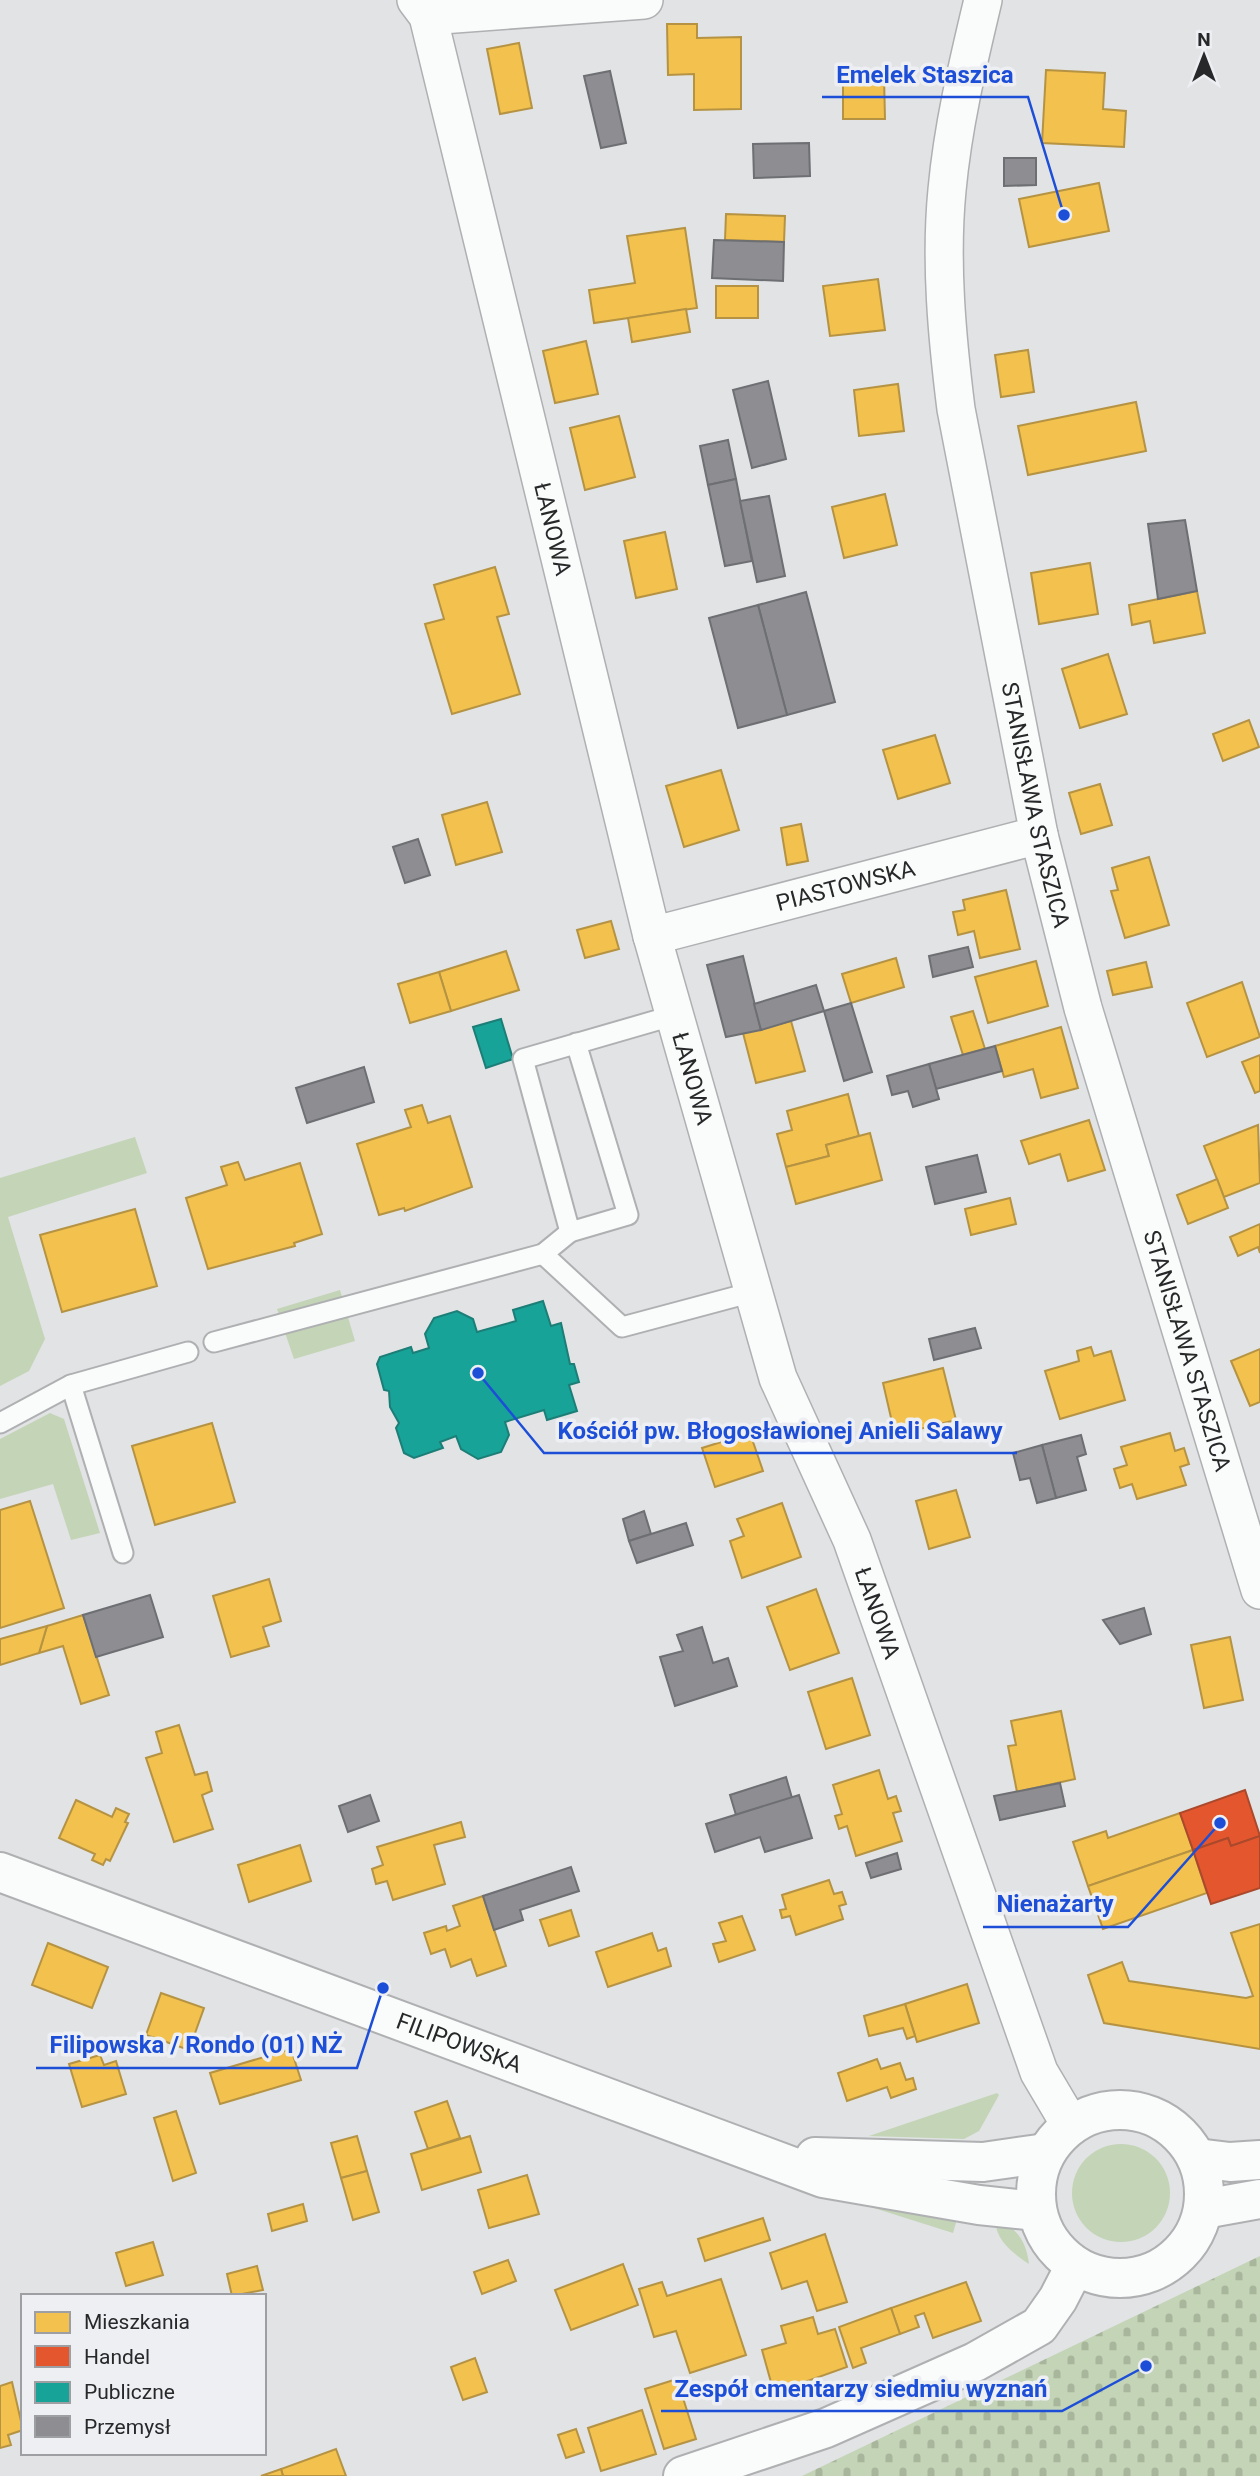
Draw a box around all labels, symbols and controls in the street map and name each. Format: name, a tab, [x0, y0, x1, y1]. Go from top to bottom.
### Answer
north arrow	[1169, 21, 1239, 91]
text: N	[1197, 28, 1211, 51]
callout: Emelek Staszica	[822, 52, 1028, 97]
text: Emelek Staszica	[836, 61, 1014, 89]
street label: ŁANOWA	[528, 480, 577, 578]
street label: STANISŁAWA STASZICA	[996, 680, 1075, 931]
street label: PIASTOWSKA	[773, 855, 918, 917]
street label: ŁANOWA	[666, 1029, 718, 1128]
street label: STANISŁAWA STASZICA	[1137, 1227, 1236, 1475]
callout: Kościół pw. Błogosławionej Anieli Salawy	[544, 1408, 1017, 1453]
text: Kościół pw. Błogosławionej Anieli Salawy	[557, 1417, 1003, 1445]
street label: ŁANOWA	[849, 1564, 906, 1662]
callout: Nienażarty	[983, 1882, 1128, 1927]
text: Nienażarty	[996, 1890, 1115, 1918]
street label: FILIPOWSKA	[393, 2008, 525, 2079]
callout: Filipowska / Rondo (01) NŻ	[36, 2023, 357, 2068]
text: Filipowska / Rondo (01) NŻ	[50, 2031, 342, 2059]
legend	[21, 2294, 266, 2455]
text: Mieszkania	[84, 2310, 190, 2334]
text: Handel	[84, 2345, 150, 2369]
callout: Zespół cmentarzy siedmiu wyznań	[661, 2366, 1062, 2411]
text: Zespół cmentarzy siedmiu wyznań	[674, 2375, 1048, 2403]
text: Publiczne	[84, 2380, 175, 2404]
text: Przemysł	[84, 2415, 171, 2439]

